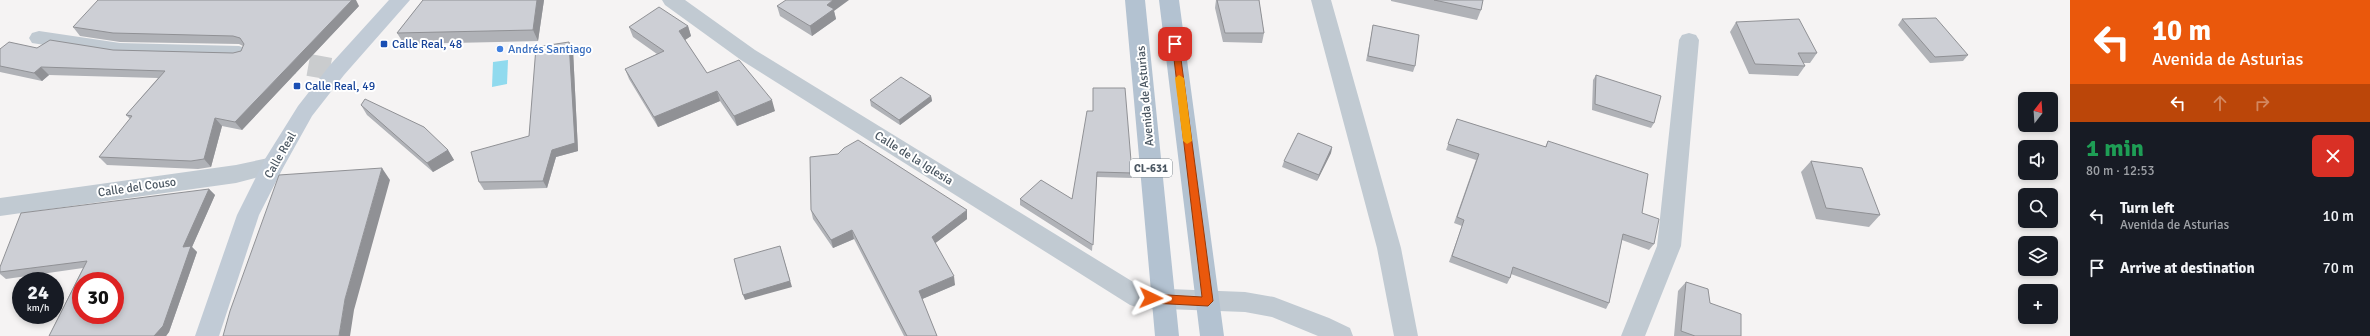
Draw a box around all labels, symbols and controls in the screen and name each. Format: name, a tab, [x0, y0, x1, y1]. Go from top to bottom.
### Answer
text: 10 m	[2152, 14, 2211, 48]
icon: left	[2086, 16, 2138, 68]
pin	[1158, 27, 1192, 61]
icon: arrive	[1164, 33, 1186, 55]
place label: Calle Real, 48	[392, 37, 462, 52]
marker: Calle Real, 48	[379, 39, 389, 49]
place label: Andrés Santiago	[508, 42, 592, 57]
marker: Andrés Santiago	[495, 44, 505, 54]
street label: Avenida de Asturias	[1134, 45, 1157, 147]
text: Avenida de Asturias	[2152, 48, 2303, 70]
place label: Calle Real, 49	[305, 79, 375, 94]
marker: Calle Real, 49	[292, 81, 302, 91]
north arrow	[2018, 92, 2058, 132]
map controls	[2018, 92, 2058, 324]
icon: left	[2167, 92, 2189, 114]
icon: ahead	[2209, 92, 2231, 114]
icon: right	[2251, 92, 2273, 114]
street label: Calle de la Iglesia	[872, 128, 956, 189]
street label: Calle Real	[261, 129, 300, 181]
text: 1 min	[2086, 133, 2144, 163]
button: close	[2312, 135, 2354, 177]
button: sound	[2018, 140, 2058, 180]
road number: CL-631	[1130, 159, 1172, 177]
text: 80 m · 12:53	[2086, 163, 2155, 179]
street label: Calle del Couso	[97, 175, 177, 200]
button: search	[2018, 188, 2058, 228]
text: Turn left	[2120, 199, 2174, 217]
icon: left	[2086, 205, 2108, 227]
text: 10 m	[2323, 207, 2354, 225]
text: Avenida de Asturias	[2120, 217, 2229, 233]
button: layers	[2018, 236, 2058, 276]
icon: arrive	[2086, 257, 2108, 279]
text: Arrive at destination	[2120, 259, 2255, 277]
text: 70 m	[2323, 259, 2354, 277]
speed limit sign: 30	[72, 272, 124, 324]
position arrow	[1130, 277, 1172, 319]
text: 24	[27, 280, 49, 305]
button: +	[2018, 284, 2058, 324]
text: km/h	[27, 302, 49, 314]

